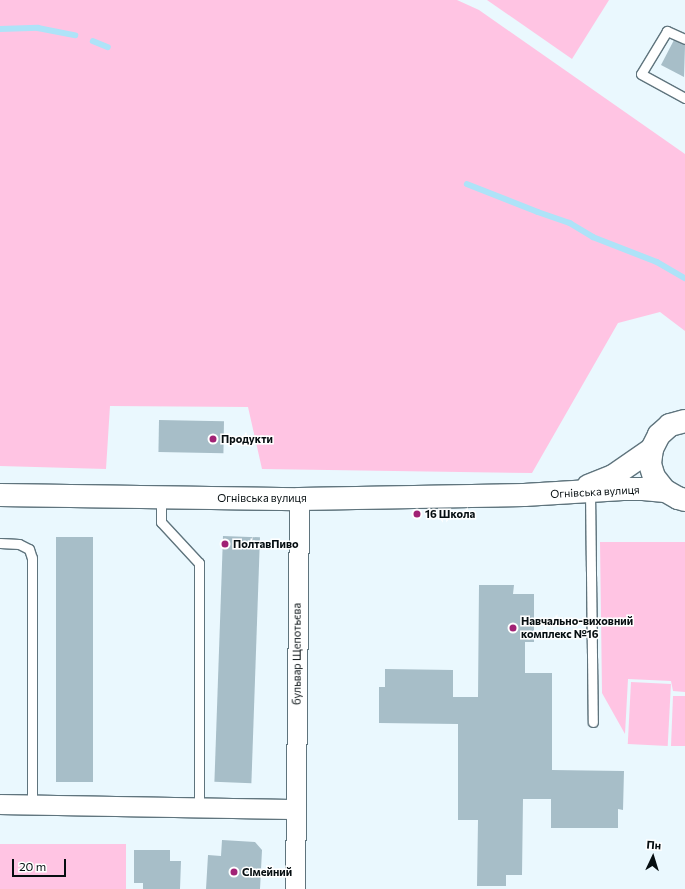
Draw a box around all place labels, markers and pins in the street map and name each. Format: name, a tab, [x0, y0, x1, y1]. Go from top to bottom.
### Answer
place label: Продукти	[221, 432, 273, 446]
marker: Продукти	[208, 434, 218, 444]
place label: 16 Школа	[425, 507, 475, 521]
marker: 16 Школа	[412, 509, 422, 519]
place label: ПолтавПиво	[233, 537, 299, 551]
marker: ПолтавПиво	[220, 539, 230, 549]
place label: Навчально-виховний комплекс №16	[521, 615, 633, 641]
marker: Навчально-виховний комплекс №16	[508, 623, 518, 633]
place label: Сімейний	[242, 865, 292, 879]
marker: Сімейний	[229, 867, 239, 877]

